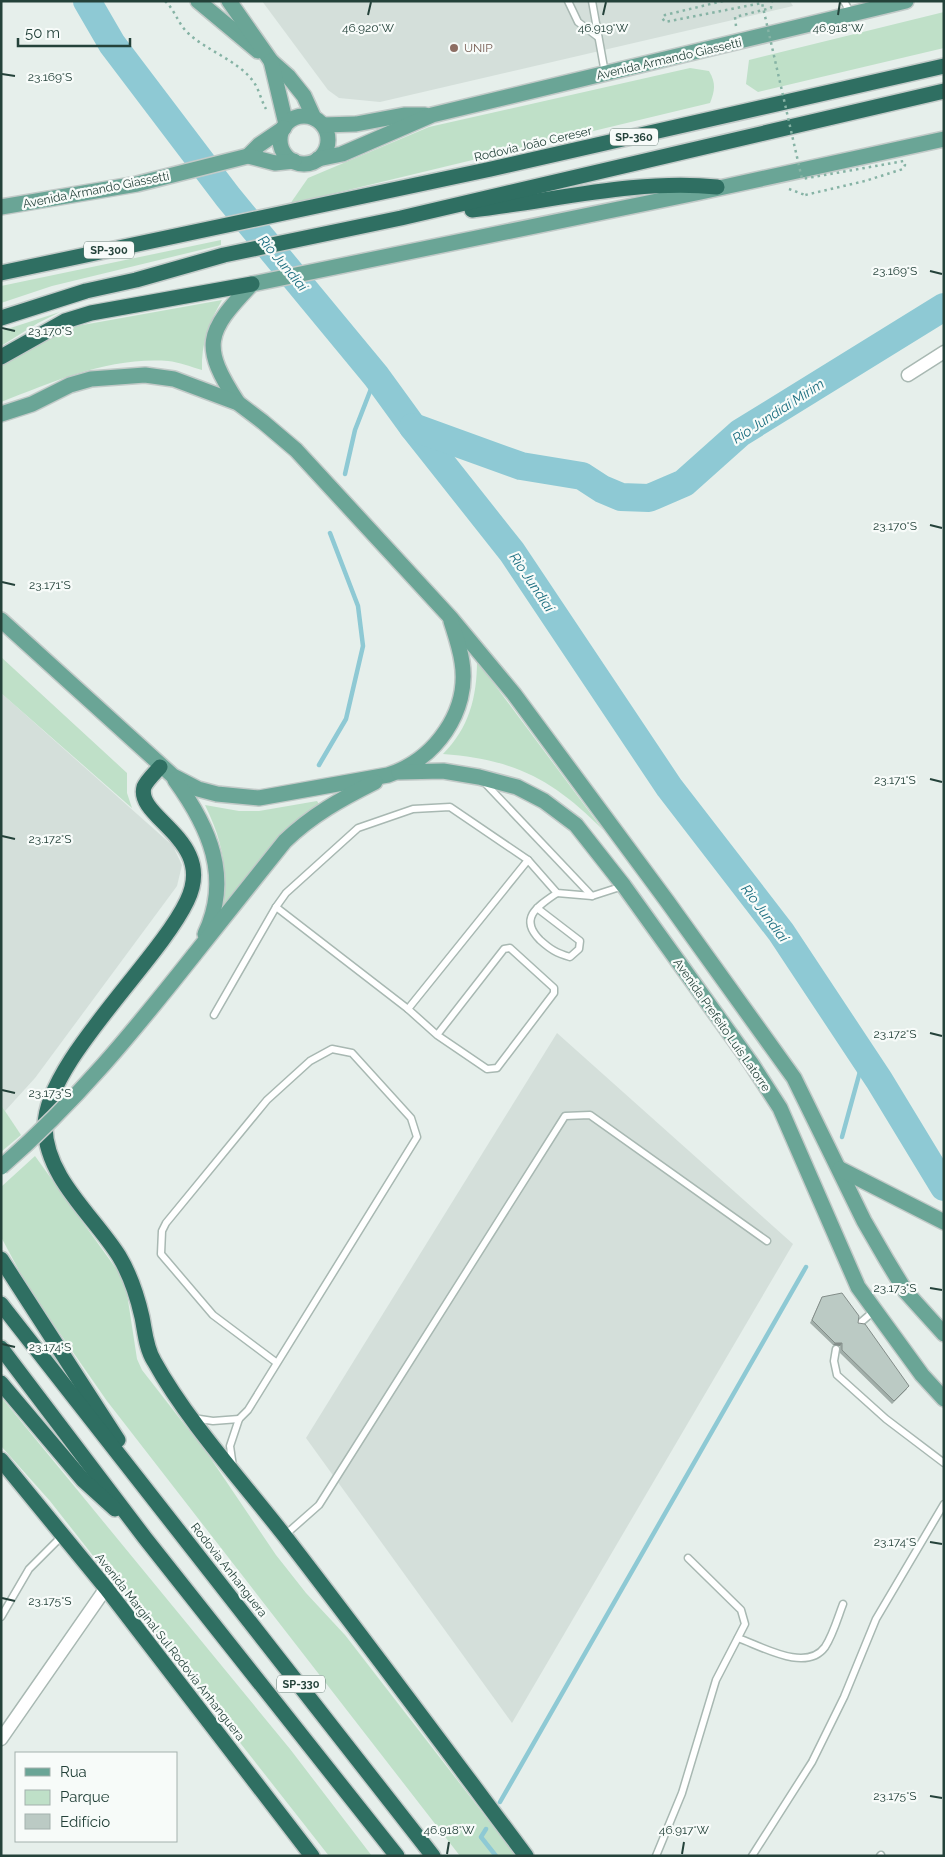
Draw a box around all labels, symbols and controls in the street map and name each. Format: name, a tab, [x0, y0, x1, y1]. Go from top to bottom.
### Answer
scale bar	[18, 15, 130, 47]
text: 46.920°W	[342, 21, 395, 35]
text: 46.919°W	[578, 21, 629, 35]
text: 46.918°W	[812, 21, 864, 35]
text: 50 m	[25, 24, 60, 42]
street label: Avenida Armando Giassetti	[595, 35, 743, 83]
place label: UNIP	[464, 41, 493, 55]
marker: UNIP	[448, 42, 460, 54]
text: 23.169°S	[28, 70, 72, 84]
street label: Rodovia João Cereser	[473, 123, 594, 164]
road number: SP-360	[610, 128, 658, 146]
street label: Avenida Armando Giassetti	[22, 169, 170, 211]
water label: Rio Jundiaí	[255, 232, 312, 296]
road number: SP-300	[84, 242, 134, 258]
text: 23.169°S	[873, 264, 917, 278]
text: 23.170°S	[28, 324, 72, 338]
water label: Rio Jundiaí Mirim	[729, 375, 827, 447]
text: 23.170°S	[873, 519, 917, 533]
water label: Rio Jundiaí	[506, 549, 559, 616]
text: 23.171°S	[29, 578, 71, 592]
text: 23.171°S	[874, 773, 916, 787]
text: 23.172°S	[29, 832, 72, 846]
water label: Rio Jundiaí	[738, 881, 793, 947]
street label: Avenida Prefeito Luís Latorre	[671, 956, 773, 1094]
text: 23.172°S	[874, 1027, 917, 1041]
text: 23.173°S	[28, 1086, 72, 1100]
text: 23.173°S	[873, 1281, 917, 1295]
text: 23.174°S	[29, 1340, 71, 1354]
street label: Rodovia Anhanguera	[188, 1520, 270, 1620]
text: 23.174°S	[874, 1535, 916, 1549]
street label: Avenida Marginal Sul Rodovia Anhanguera	[92, 1551, 248, 1743]
text: 23.175°S	[28, 1594, 72, 1608]
road number: SP-330	[277, 1676, 325, 1692]
legend	[15, 1752, 178, 1842]
text: Rua	[60, 1763, 87, 1781]
text: Parque	[60, 1788, 110, 1806]
text: 23.175°S	[873, 1789, 917, 1803]
text: Edifício	[60, 1813, 110, 1831]
text: 46.918°W	[423, 1823, 475, 1837]
text: 46.917°W	[659, 1823, 710, 1837]

